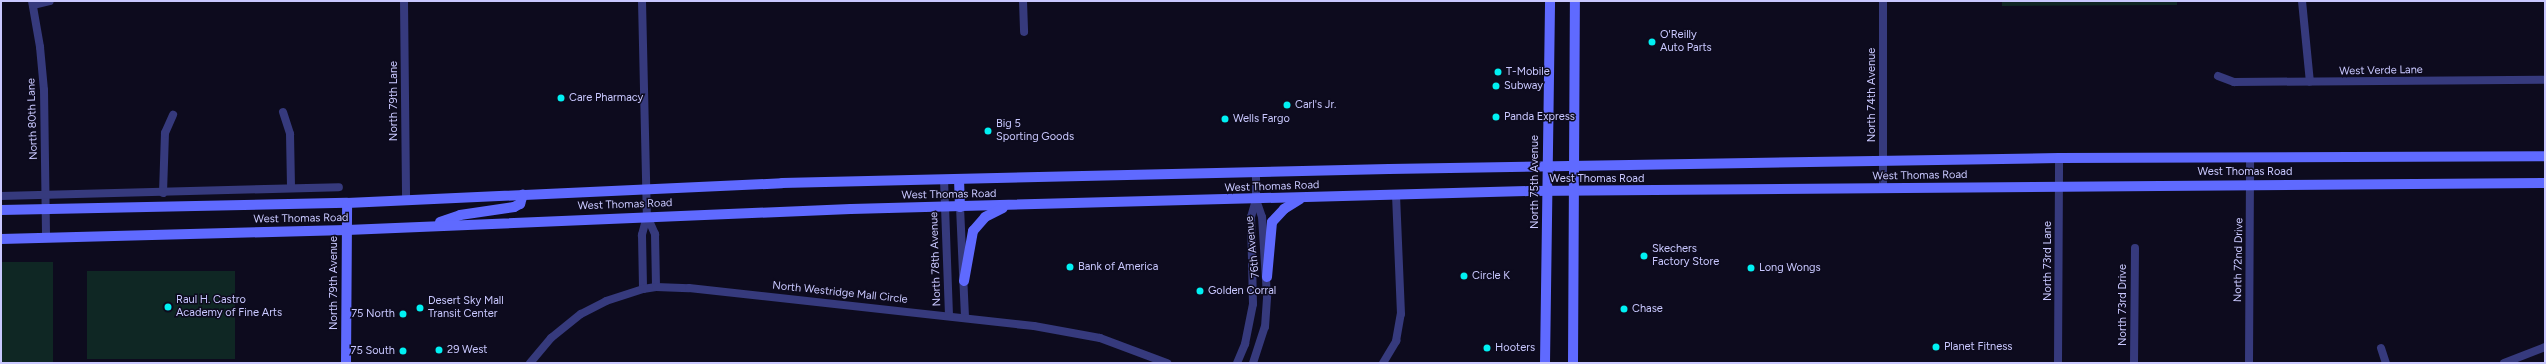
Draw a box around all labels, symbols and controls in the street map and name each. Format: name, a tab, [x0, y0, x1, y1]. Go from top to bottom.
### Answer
place label: O'Reilly Auto Parts	[1660, 29, 1712, 55]
marker: O'Reilly Auto Parts	[1647, 37, 1657, 47]
street label: North 74th Avenue	[1865, 48, 1879, 142]
street label: North 79th Lane	[387, 61, 401, 141]
street label: West Verde Lane	[2339, 64, 2423, 78]
place label: T-Mobile	[1506, 65, 1550, 79]
marker: T-Mobile	[1493, 67, 1503, 77]
street label: North 80th Lane	[25, 78, 41, 160]
place label: Subway	[1504, 79, 1543, 93]
marker: Subway	[1491, 81, 1501, 91]
place label: Care Pharmacy	[569, 91, 643, 105]
marker: Care Pharmacy	[556, 93, 566, 103]
place label: Carl's Jr.	[1295, 98, 1336, 112]
marker: Carl's Jr.	[1282, 100, 1292, 110]
place label: Panda Express	[1504, 110, 1575, 124]
place label: Wells Fargo	[1233, 112, 1290, 126]
marker: Panda Express	[1491, 112, 1501, 122]
marker: Wells Fargo	[1220, 114, 1230, 124]
place label: Big 5 Sporting Goods	[996, 118, 1074, 144]
marker: Big 5 Sporting Goods	[983, 126, 993, 136]
street label: North 75th Avenue	[1528, 135, 1542, 229]
street label: West Thomas Road	[2198, 165, 2292, 179]
street label: West Thomas Road	[1872, 169, 1968, 183]
street label: West Thomas Road	[1550, 172, 1644, 186]
street label: West Thomas Road	[1224, 179, 1320, 195]
street label: West Thomas Road	[901, 188, 997, 202]
street label: West Thomas Road	[577, 197, 673, 213]
street label: West Thomas Road	[253, 212, 349, 226]
street label: North 78th Avenue	[928, 212, 944, 306]
street label: 76th Avenue	[1243, 215, 1263, 279]
street label: North 72nd Drive	[2232, 218, 2246, 302]
street label: North 73rd Lane	[2041, 221, 2055, 301]
street label: North 79th Avenue	[327, 236, 341, 330]
place label: Skechers Factory Store	[1652, 243, 1719, 269]
marker: Skechers Factory Store	[1639, 251, 1649, 261]
place label: Bank of America	[1078, 260, 1158, 274]
place label: Long Wongs	[1759, 261, 1821, 275]
marker: Bank of America	[1065, 262, 1075, 272]
marker: Long Wongs	[1746, 263, 1756, 273]
street label: North 73rd Drive	[2116, 264, 2130, 346]
place label: Circle K	[1472, 269, 1510, 283]
marker: Circle K	[1459, 271, 1469, 281]
street label: North Westridge Mall Circle	[772, 279, 908, 307]
place label: Golden Corral	[1208, 284, 1276, 298]
marker: Golden Corral	[1195, 286, 1205, 296]
place label: Raul H. Castro Academy of Fine Arts	[176, 294, 282, 320]
place label: Desert Sky Mall Transit Center	[428, 295, 504, 321]
marker: Raul H. Castro Academy of Fine Arts	[163, 302, 173, 312]
place label: Chase	[1632, 302, 1663, 316]
marker: Desert Sky Mall Transit Center	[415, 303, 425, 313]
marker: Chase	[1619, 304, 1629, 314]
place label: 75 North	[351, 307, 395, 321]
marker: 75 North	[398, 309, 408, 319]
place label: Planet Fitness	[1944, 340, 2012, 354]
place label: Hooters	[1495, 341, 1535, 355]
marker: Planet Fitness	[1931, 342, 1941, 352]
place label: 29 West	[447, 343, 487, 357]
marker: Hooters	[1482, 343, 1492, 353]
place label: 75 South	[350, 344, 395, 358]
marker: 29 West	[434, 345, 444, 355]
marker: 75 South	[398, 346, 408, 356]

